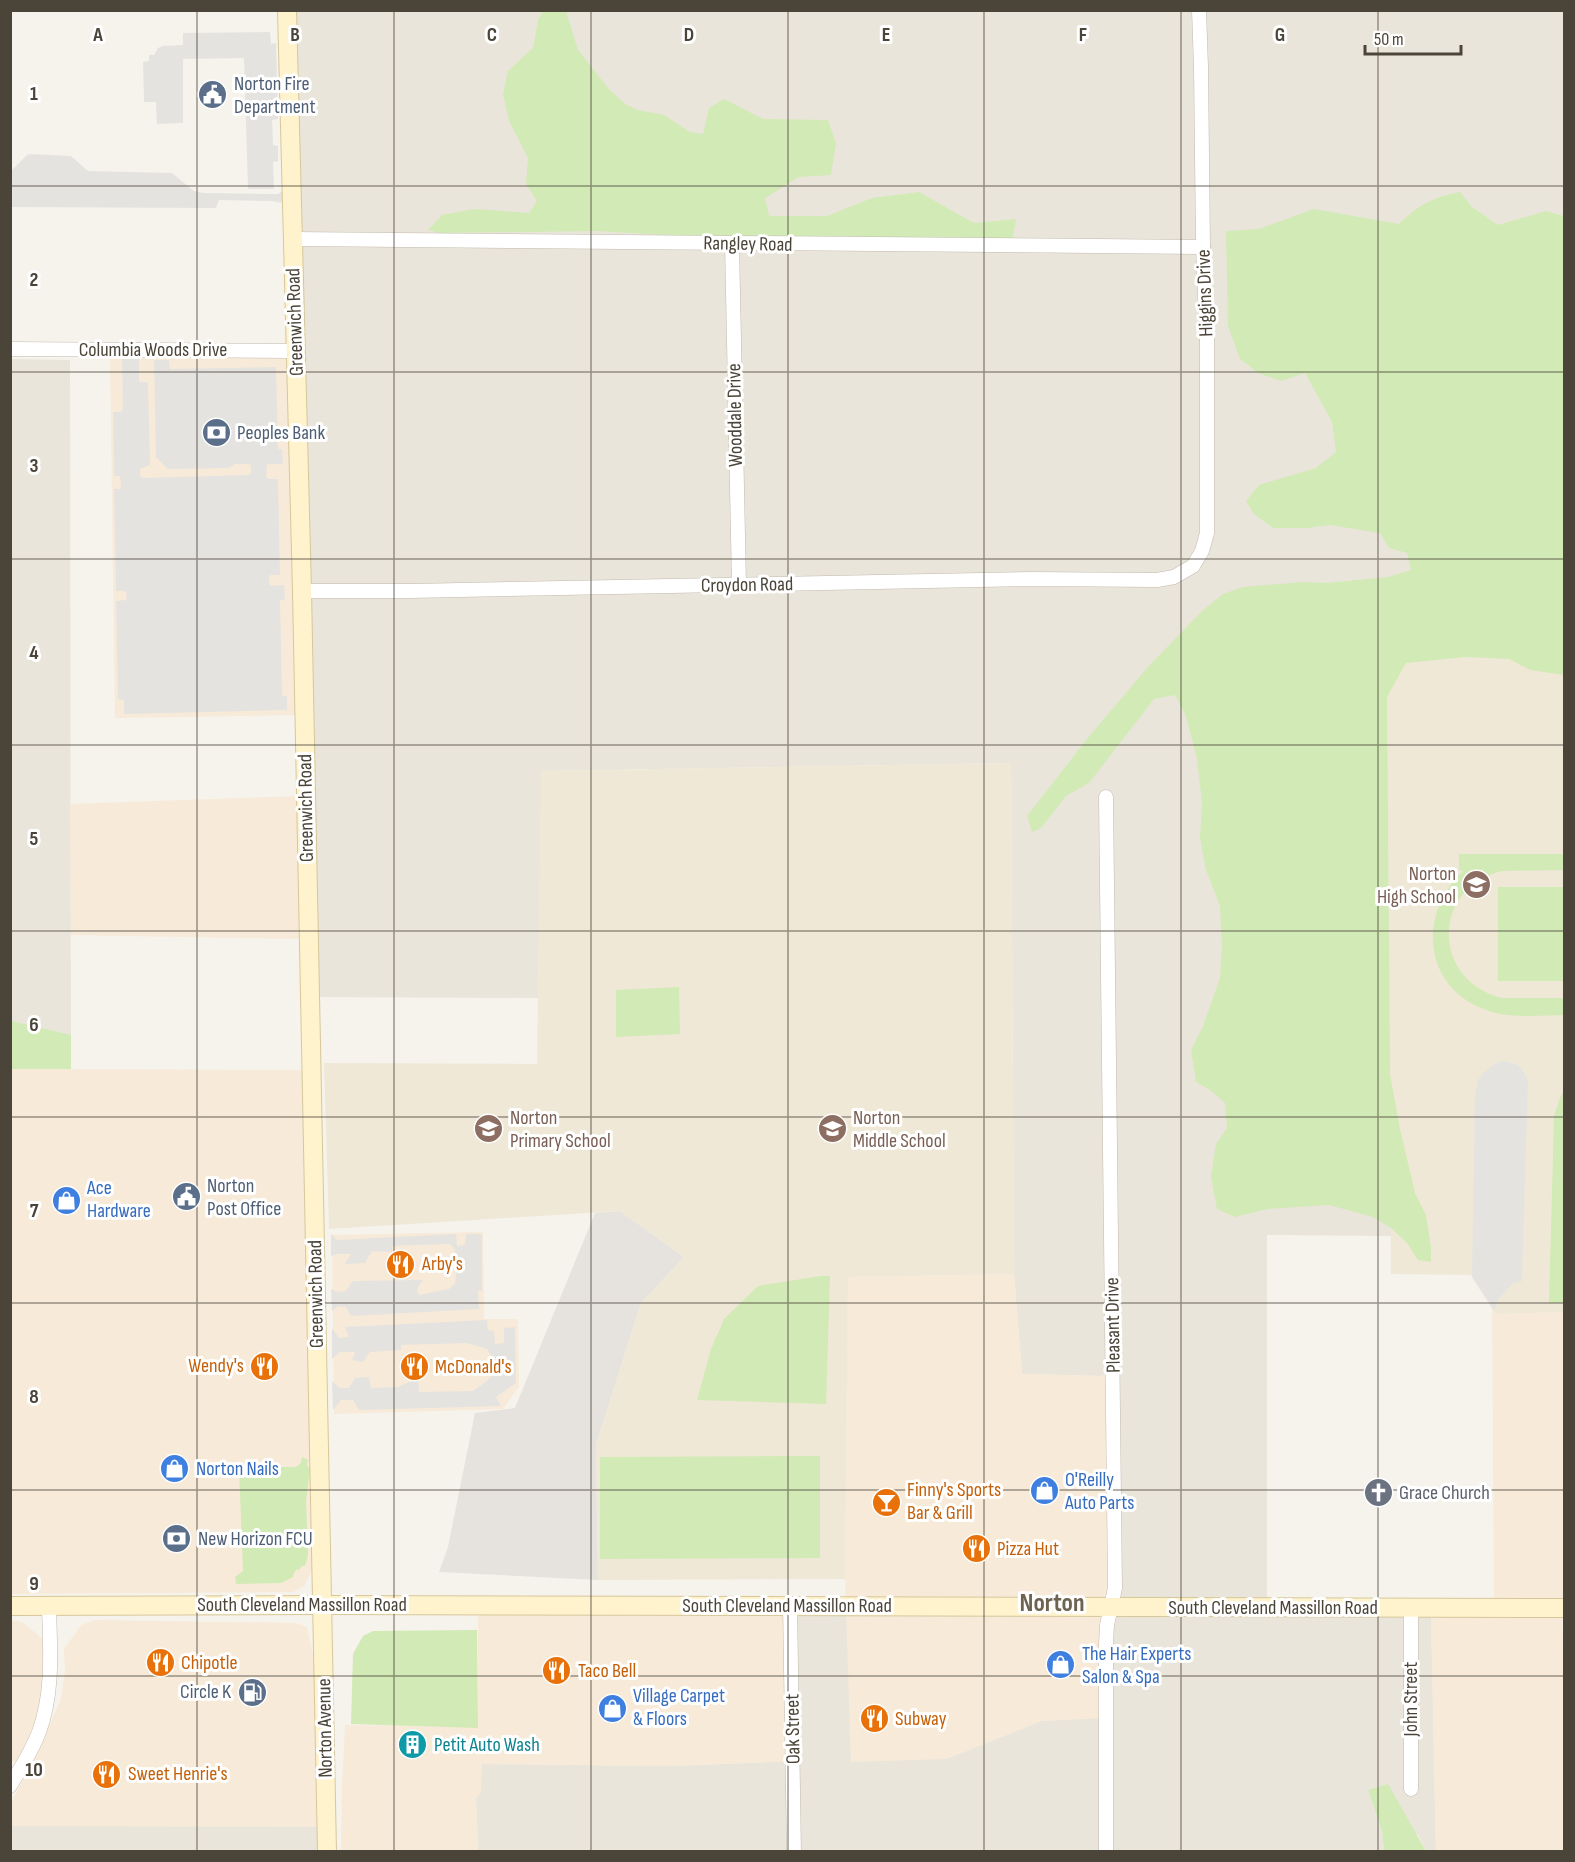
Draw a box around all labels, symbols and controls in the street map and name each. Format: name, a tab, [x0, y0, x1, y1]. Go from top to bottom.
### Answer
scale bar	[1365, 18, 1461, 56]
text: A	[92, 23, 103, 47]
text: B	[290, 23, 300, 47]
text: C	[487, 23, 497, 47]
text: D	[684, 23, 694, 47]
text: E	[882, 23, 890, 47]
text: F	[1079, 23, 1087, 47]
text: G	[1275, 23, 1285, 47]
text: 50 m	[1374, 29, 1404, 50]
place label: Norton Fire Department	[234, 72, 316, 119]
public building icon: Norton Fire Department	[197, 79, 229, 111]
text: 1	[30, 82, 38, 106]
street label: Rangley Road	[703, 231, 793, 257]
street label: Higgins Drive	[1191, 249, 1219, 337]
text: 2	[30, 268, 38, 292]
street label: Greenwich Road	[281, 268, 309, 376]
street label: Columbia Woods Drive	[79, 338, 227, 362]
street label: Wooddale Drive	[722, 363, 748, 467]
bank icon: Peoples Bank	[200, 417, 232, 449]
place label: Peoples Bank	[237, 421, 325, 445]
text: 3	[30, 454, 39, 478]
street label: Croydon Road	[701, 572, 793, 598]
text: 4	[29, 641, 39, 665]
street label: Greenwich Road	[293, 754, 319, 862]
text: 5	[30, 827, 39, 851]
place label: Norton High School	[1377, 862, 1456, 909]
school or university icon: Norton High School	[1461, 869, 1493, 901]
text: 6	[29, 1013, 39, 1037]
place label: Norton Primary School	[510, 1106, 611, 1153]
place label: Norton Middle School	[853, 1106, 946, 1153]
school or university icon: Norton Primary School	[473, 1113, 505, 1145]
school or university icon: Norton Middle School	[816, 1113, 848, 1145]
place label: Norton Post Office	[207, 1174, 281, 1221]
place label: Ace Hardware	[86, 1176, 151, 1223]
public building icon: Norton Post Office	[170, 1181, 202, 1213]
shop icon: Ace Hardware	[50, 1184, 82, 1216]
text: 7	[30, 1199, 39, 1223]
street label: Greenwich Road	[303, 1240, 329, 1348]
restaurant icon: Arby's	[385, 1248, 417, 1280]
place label: Arby's	[421, 1252, 463, 1276]
street label: Pleasant Drive	[1100, 1277, 1126, 1373]
restaurant icon: Wendy's	[249, 1350, 281, 1382]
restaurant icon: McDonald's	[398, 1351, 430, 1383]
place label: Wendy's	[188, 1354, 244, 1378]
place label: McDonald's	[435, 1355, 512, 1379]
text: 8	[29, 1385, 39, 1409]
shop icon: Norton Nails	[159, 1453, 191, 1485]
place label: Norton Nails	[196, 1457, 279, 1481]
place label: O'Reilly Auto Parts	[1064, 1468, 1134, 1515]
shop icon: O'Reilly Auto Parts	[1028, 1475, 1060, 1507]
church icon: Grace Church	[1362, 1477, 1394, 1509]
place label: Finny's Sports Bar & Grill	[907, 1478, 1001, 1525]
place label: Grace Church	[1399, 1481, 1490, 1505]
bar icon: Finny's Sports Bar & Grill	[870, 1486, 902, 1518]
bank icon: New Horizon FCU	[161, 1523, 193, 1555]
place label: New Horizon FCU	[198, 1527, 313, 1551]
restaurant icon: Pizza Hut	[960, 1533, 992, 1565]
place label: Pizza Hut	[997, 1537, 1059, 1561]
text: 9	[29, 1572, 39, 1596]
district label: Norton	[1020, 1588, 1085, 1619]
street label: South Cleveland Massillon Road	[197, 1593, 407, 1617]
street label: South Cleveland Massillon Road	[682, 1594, 892, 1618]
street label: South Cleveland Massillon Road	[1168, 1596, 1378, 1620]
place label: The Hair Experts Salon & Spa	[1082, 1642, 1191, 1689]
restaurant icon: Chipotle	[144, 1647, 176, 1679]
shop icon: The Hair Experts Salon & Spa	[1045, 1649, 1077, 1681]
place label: Chipotle	[181, 1651, 237, 1675]
restaurant icon: Taco Bell	[541, 1655, 573, 1687]
place label: Taco Bell	[578, 1659, 636, 1683]
street label: John Street	[1399, 1662, 1423, 1737]
fuel station icon: Circle K	[236, 1676, 268, 1708]
street label: Norton Avenue	[312, 1678, 338, 1778]
place label: Circle K	[180, 1680, 231, 1704]
place label: Village Carpet & Floors	[633, 1684, 725, 1731]
shop icon: Village Carpet & Floors	[596, 1692, 628, 1724]
street label: Oak Street	[780, 1694, 806, 1764]
restaurant icon: Subway	[858, 1703, 890, 1735]
place label: Subway	[895, 1707, 947, 1731]
building icon: Petit Auto Wash	[397, 1729, 429, 1761]
place label: Petit Auto Wash	[434, 1733, 540, 1757]
text: 10	[25, 1758, 43, 1782]
restaurant icon: Sweet Henrie's	[91, 1758, 123, 1790]
place label: Sweet Henrie's	[128, 1762, 228, 1786]

